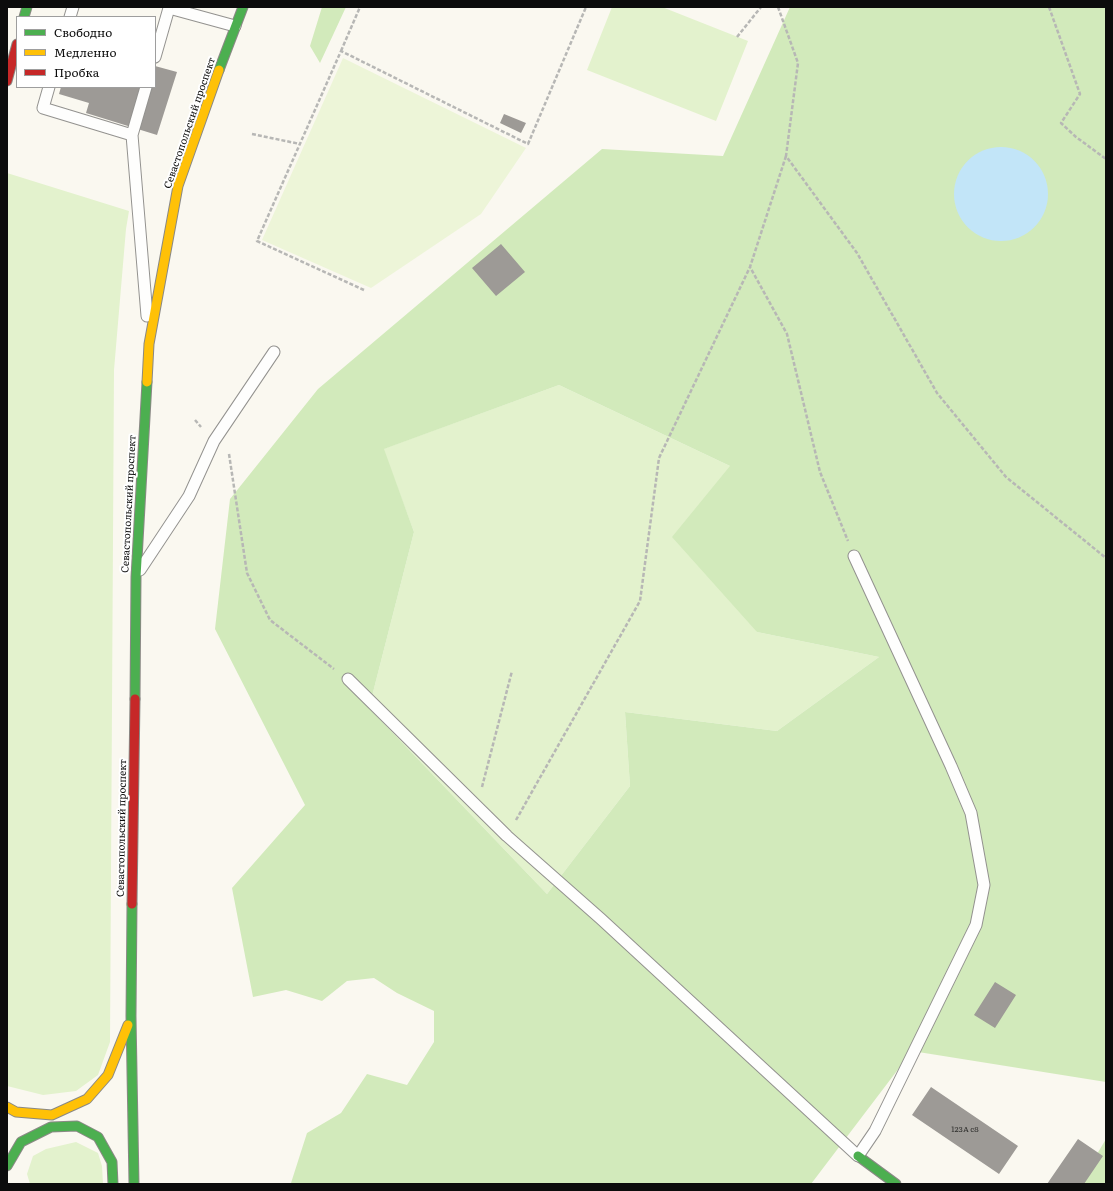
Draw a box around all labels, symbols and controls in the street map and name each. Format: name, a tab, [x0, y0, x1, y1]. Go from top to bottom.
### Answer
legend	[16, 16, 156, 88]
text: Свободно	[54, 23, 112, 41]
text: Медленно	[54, 43, 117, 61]
street label: Севастопольский проспект	[162, 56, 218, 190]
text: Пробка	[54, 63, 99, 81]
street label: Севастопольский проспект	[119, 435, 139, 573]
street label: Севастопольский проспект	[115, 759, 129, 897]
house number: 123А с8	[951, 1125, 979, 1135]

